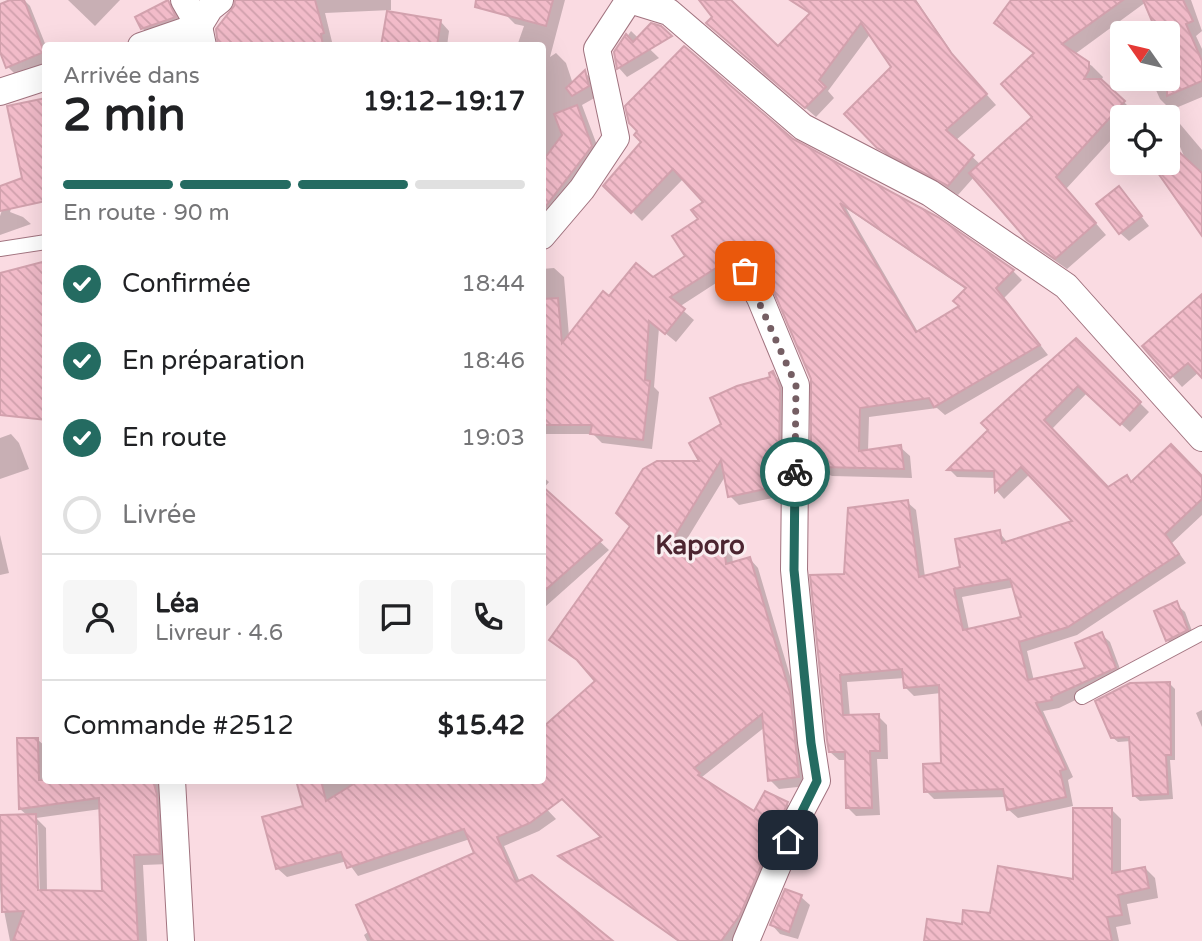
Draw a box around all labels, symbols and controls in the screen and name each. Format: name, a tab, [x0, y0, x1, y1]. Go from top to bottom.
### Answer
north arrow	[1110, 21, 1180, 91]
map controls	[1110, 21, 1180, 175]
text: Arrivée dans	[63, 62, 200, 90]
text: 19:12–19:17	[363, 86, 525, 117]
text: 2 min	[63, 88, 186, 143]
button: locate	[1110, 105, 1180, 175]
text: En route · 90 m	[63, 199, 230, 227]
pin	[715, 241, 775, 301]
icon: bag	[726, 252, 764, 290]
icon: check	[63, 265, 101, 303]
text: Confirmée	[122, 268, 251, 299]
text: 18:44	[461, 270, 525, 298]
icon: check	[63, 342, 101, 380]
text: En préparation	[122, 345, 305, 376]
text: 18:46	[461, 347, 525, 375]
icon: check	[63, 419, 101, 457]
text: En route	[122, 422, 227, 453]
text: 19:03	[461, 424, 525, 452]
courier	[760, 437, 830, 507]
icon: bike	[776, 453, 814, 491]
text: Livrée	[122, 499, 196, 530]
district label: Kaporo	[655, 530, 745, 561]
button: person	[63, 580, 137, 654]
button: chat	[359, 580, 433, 654]
button: phone	[451, 580, 525, 654]
text: Léa	[155, 588, 199, 619]
text: Livreur · 4.6	[155, 619, 283, 647]
text: Commande #2512	[63, 710, 294, 741]
text: $15.42	[438, 710, 525, 741]
pin	[758, 810, 818, 870]
icon: home	[769, 821, 807, 859]

